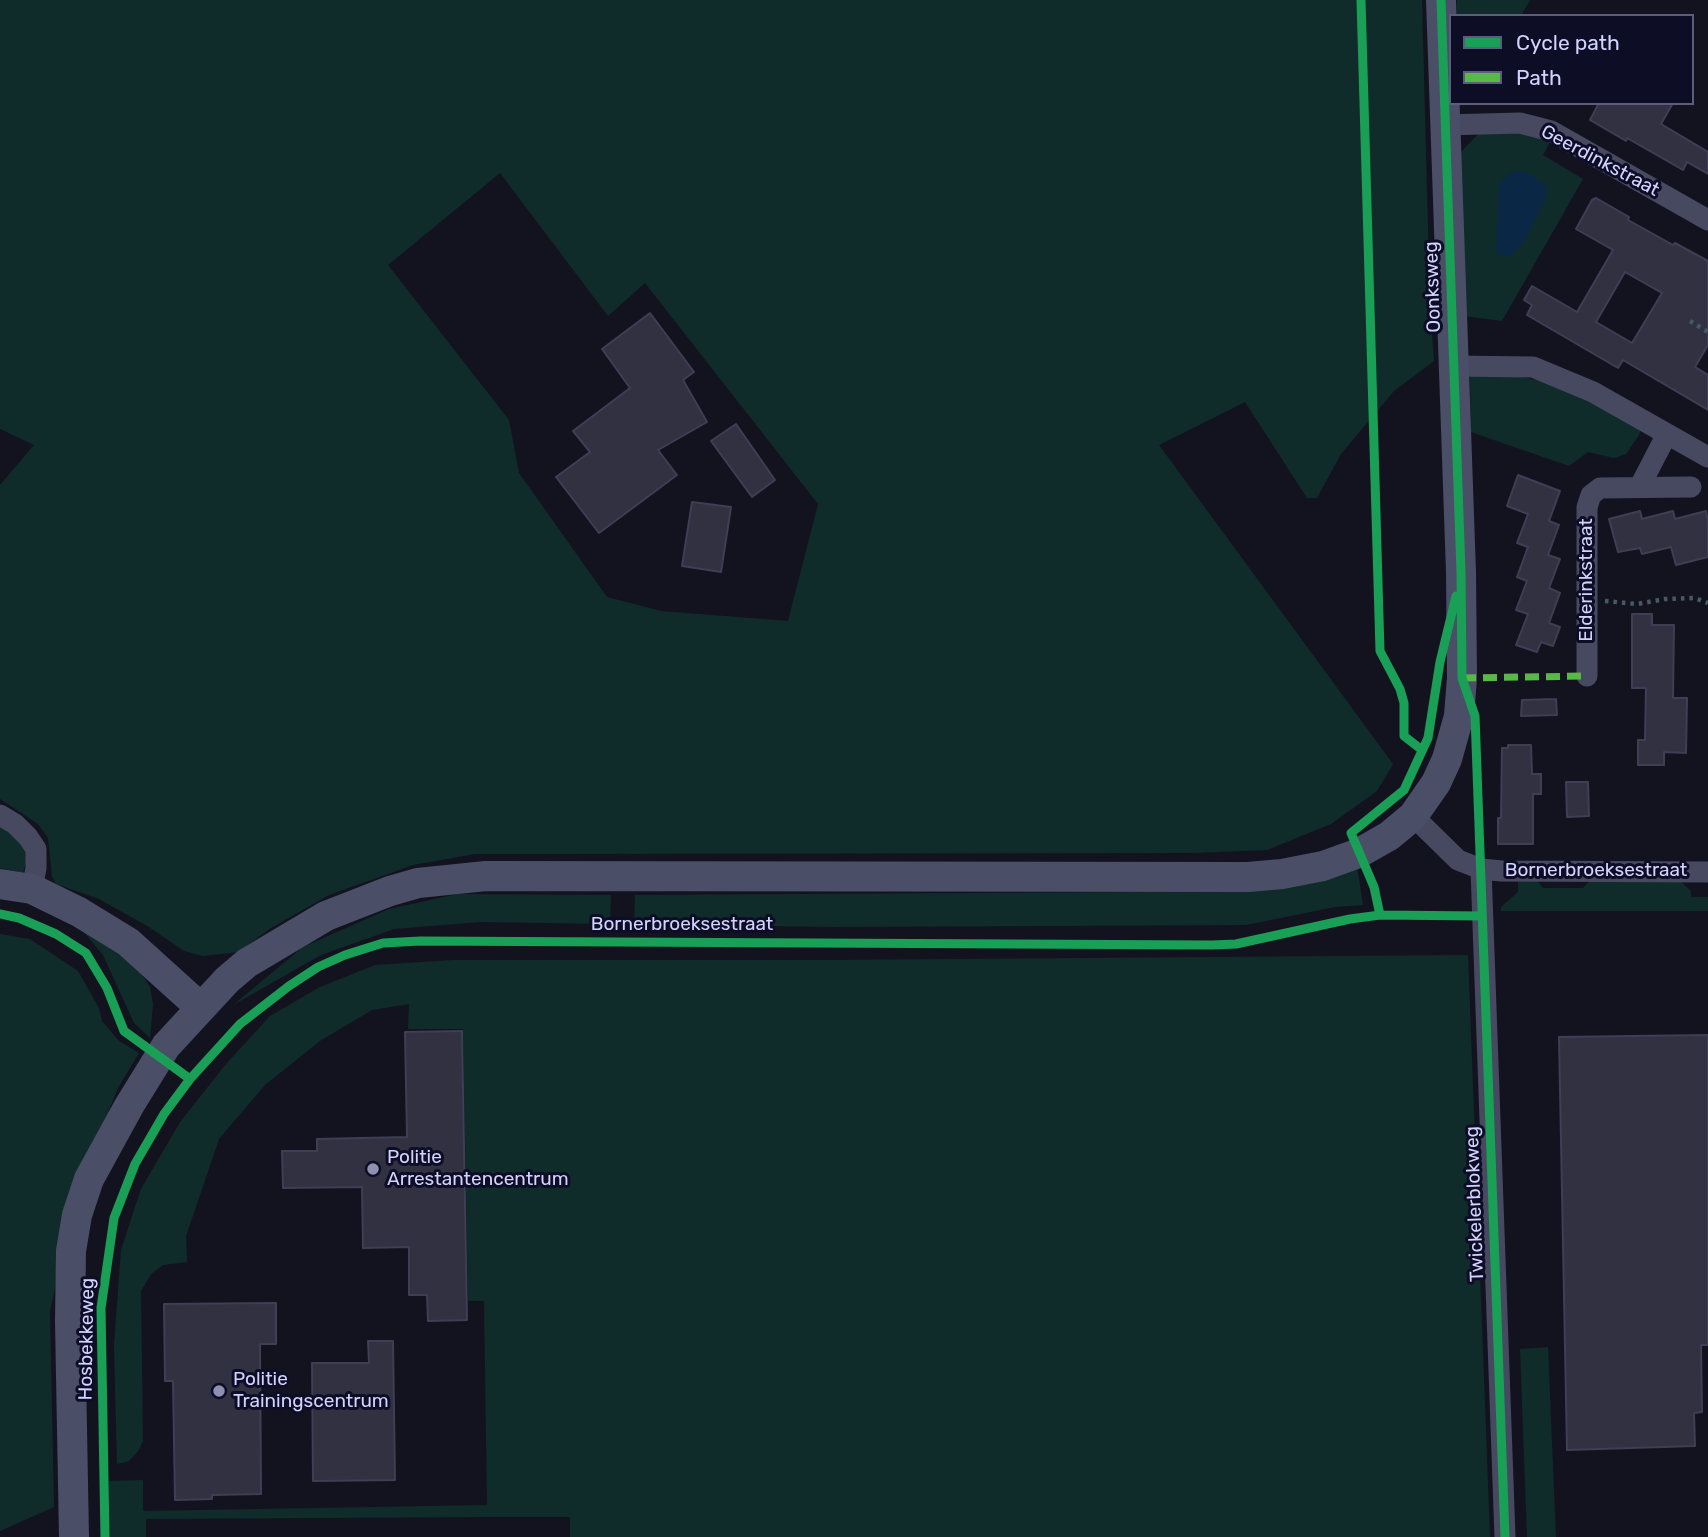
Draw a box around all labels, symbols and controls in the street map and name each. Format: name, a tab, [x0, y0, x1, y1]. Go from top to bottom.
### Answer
legend	[1449, 14, 1694, 105]
text: Cycle path	[1516, 30, 1620, 55]
text: Path	[1516, 65, 1562, 90]
street label: Geerdinkstraat	[1537, 120, 1663, 202]
street label: Oonksweg	[1420, 241, 1446, 333]
street label: Elderinkstraat	[1576, 518, 1598, 642]
street label: Bornerbroeksestraat	[1505, 860, 1687, 882]
street label: Bornerbroeksestraat	[591, 914, 773, 936]
street label: Twickelerblokweg	[1461, 1126, 1489, 1282]
place label: Politie Arrestantencentrum	[387, 1147, 569, 1191]
marker: Politie Arrestantencentrum	[365, 1161, 381, 1177]
street label: Hosbekkeweg	[75, 1278, 99, 1400]
place label: Politie Trainingscentrum	[233, 1369, 389, 1413]
marker: Politie Trainingscentrum	[211, 1383, 227, 1399]

